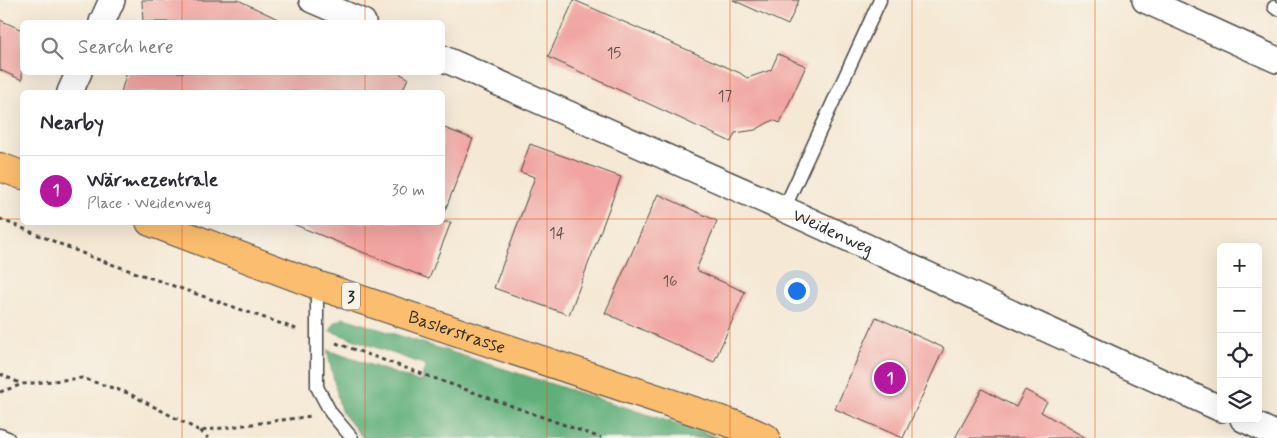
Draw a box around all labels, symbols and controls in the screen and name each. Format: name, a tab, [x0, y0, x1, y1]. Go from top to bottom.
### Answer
search box	[20, 20, 445, 75]
icon: search	[38, 34, 66, 62]
text: Search here	[78, 35, 174, 60]
house number: 15	[607, 44, 621, 64]
house number: 17	[718, 87, 733, 107]
text: Nearby	[40, 109, 104, 137]
text: Wärmezentrale	[87, 168, 218, 193]
text: 1	[52, 180, 60, 201]
text: 30 m	[392, 180, 425, 201]
text: Place · Weidenweg	[87, 193, 211, 214]
street label: Weidenweg	[789, 204, 877, 261]
house number: 14	[549, 224, 565, 244]
map controls	[1217, 243, 1262, 423]
button: +	[1217, 243, 1262, 288]
house number: 16	[662, 272, 678, 292]
your location	[784, 278, 810, 304]
road number: 3	[342, 282, 360, 310]
button: −	[1217, 288, 1262, 333]
street label: Baslerstrasse	[405, 305, 508, 360]
button: locate	[1217, 333, 1262, 378]
pin: 1	[874, 359, 906, 397]
button: layers	[1217, 378, 1262, 423]

